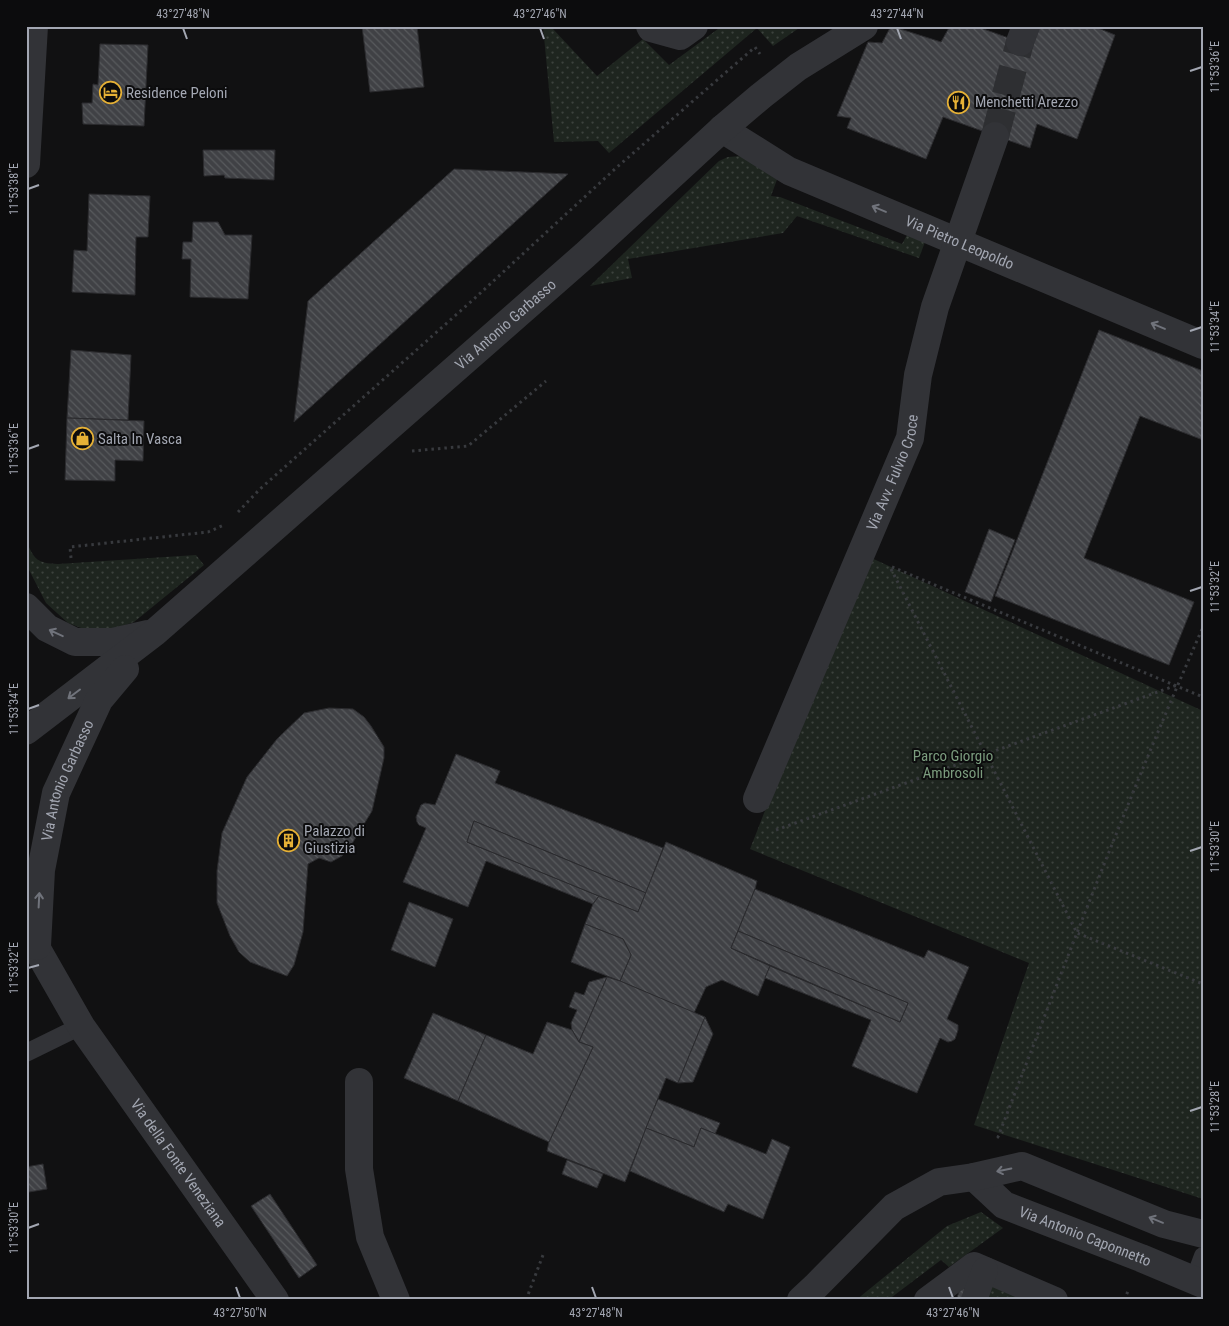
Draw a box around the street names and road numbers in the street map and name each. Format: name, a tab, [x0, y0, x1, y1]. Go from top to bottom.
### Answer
street label: Via Pietro Leopoldo	[902, 212, 1017, 273]
street label: Via Antonio Garbasso	[451, 275, 560, 374]
street label: Via Avv. Fulvio Croce	[863, 413, 922, 533]
street label: Via Antonio Garbasso	[38, 717, 98, 843]
street label: Via della Fonte Veneziana	[127, 1096, 230, 1231]
street label: Via Antonio Caponnetto	[1016, 1203, 1154, 1270]

